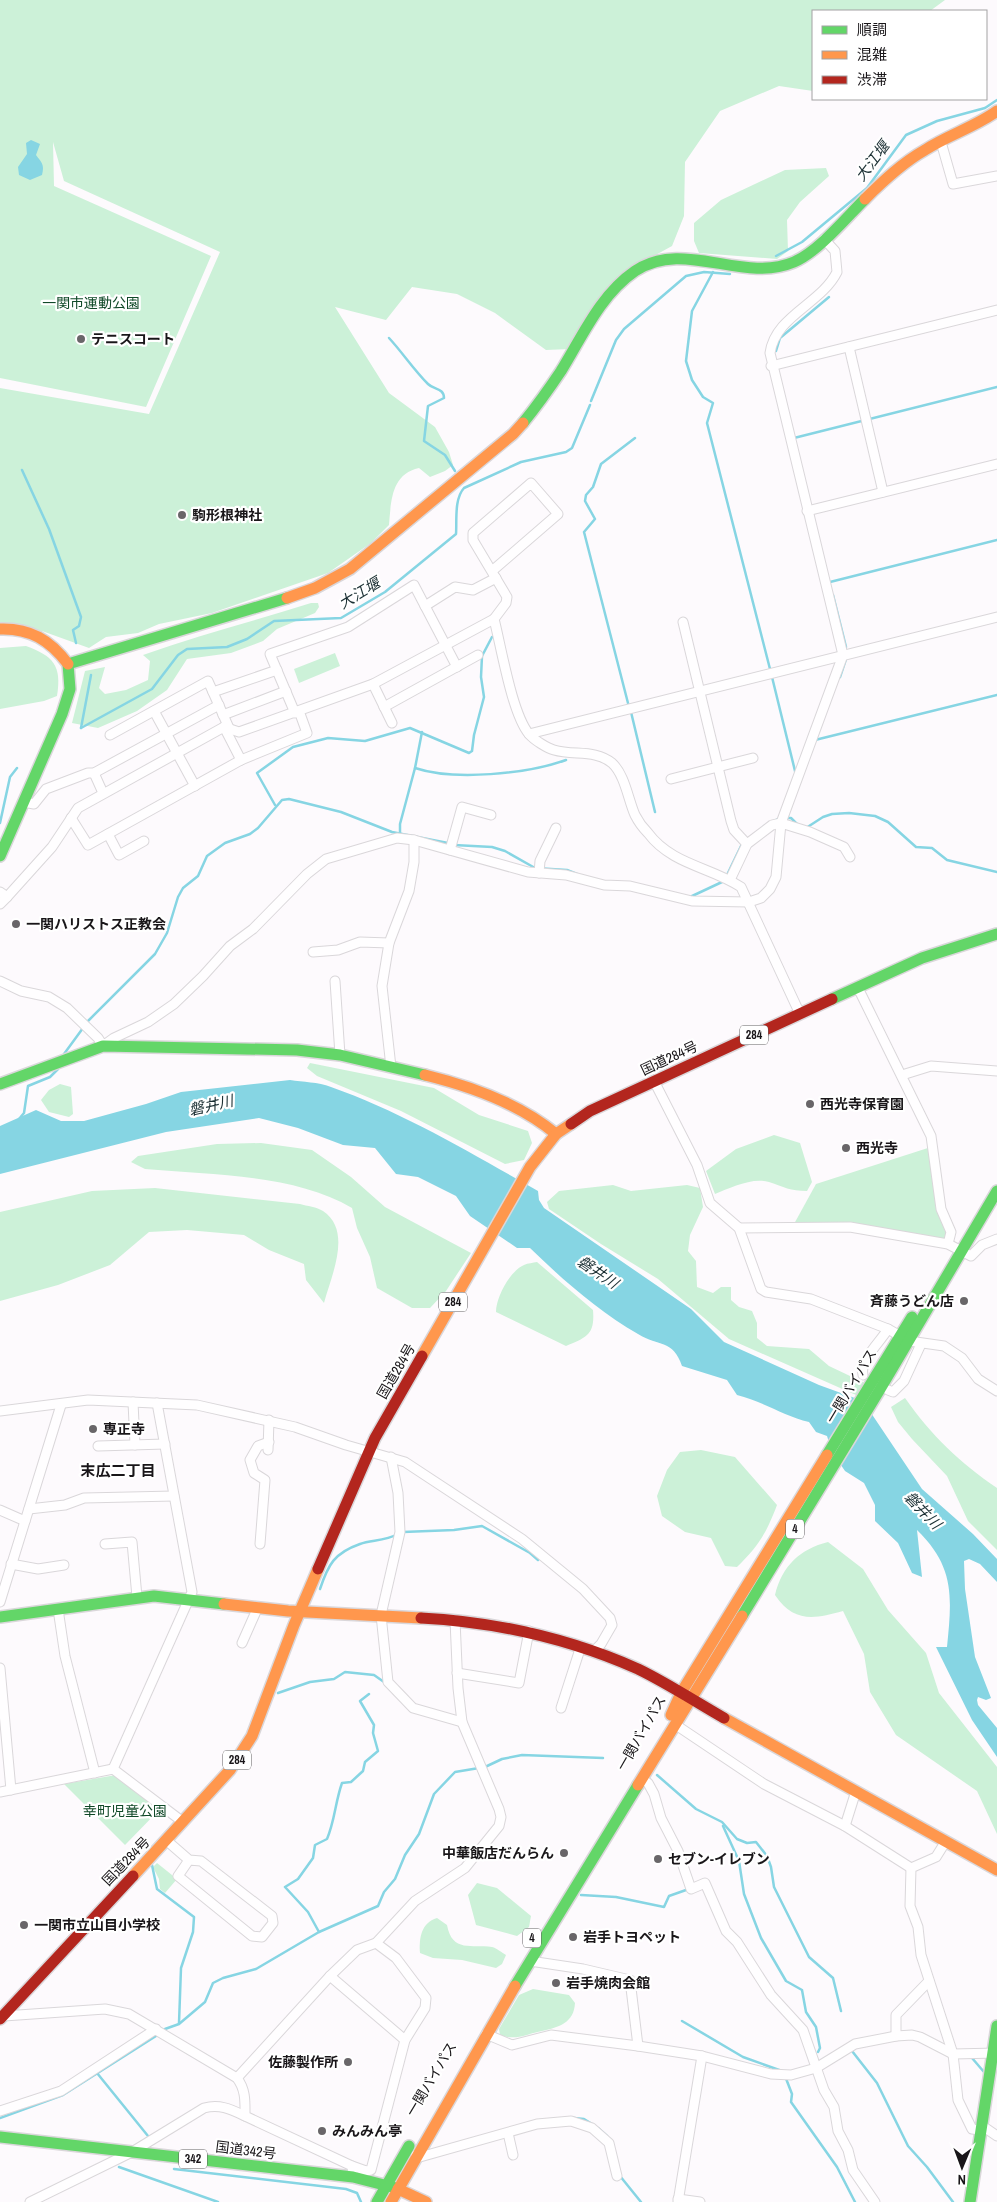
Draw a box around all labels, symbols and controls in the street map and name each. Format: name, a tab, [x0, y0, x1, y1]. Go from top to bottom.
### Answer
legend	[812, 10, 987, 100]
text: 順調	[857, 19, 887, 40]
text: 混雑	[857, 44, 887, 65]
text: 渋滞	[857, 69, 887, 90]
water label: 大江堰	[850, 134, 896, 185]
park label: 一関市運動公園	[42, 294, 140, 312]
place label: テニスコート	[91, 330, 175, 348]
marker: テニスコート	[75, 333, 87, 345]
place label: 駒形根神社	[192, 506, 262, 524]
marker: 駒形根神社	[176, 509, 188, 521]
water label: 大江堰	[334, 571, 386, 614]
place label: 一関ハリストス正教会	[26, 915, 166, 933]
marker: 一関ハリストス正教会	[10, 918, 22, 930]
road number: 284	[740, 1026, 768, 1044]
street label: 国道284号	[637, 1037, 701, 1079]
water label: 磐井川	[187, 1089, 237, 1120]
place label: 西光寺保育園	[820, 1095, 904, 1113]
marker: 西光寺保育園	[804, 1098, 816, 1110]
place label: 西光寺	[856, 1139, 898, 1157]
marker: 西光寺	[840, 1142, 852, 1154]
water label: 磐井川	[573, 1251, 624, 1294]
road number: 284	[439, 1292, 467, 1311]
place label: 斉藤うどん店	[870, 1292, 954, 1310]
marker: 斉藤うどん店	[958, 1295, 970, 1307]
street label: 国道284号	[373, 1340, 419, 1402]
street label: 一関バイパス	[822, 1345, 880, 1427]
place label: 専正寺	[103, 1420, 145, 1438]
marker: 専正寺	[87, 1423, 99, 1435]
district label: 末広二丁目	[80, 1460, 156, 1481]
water label: 磐井川	[900, 1487, 948, 1535]
road number: 4	[786, 1520, 804, 1538]
street label: 一関バイパス	[612, 1692, 670, 1774]
road number: 284	[223, 1750, 251, 1770]
park label: 幸町児童公園	[83, 1802, 167, 1820]
street label: 国道284号	[98, 1833, 154, 1889]
place label: 中華飯店だんらん	[442, 1844, 554, 1862]
marker: 中華飯店だんらん	[558, 1847, 570, 1859]
place label: セブン-イレブン	[668, 1850, 770, 1868]
marker: セブン-イレブン	[652, 1853, 664, 1865]
place label: 一関市立山目小学校	[34, 1916, 160, 1934]
marker: 一関市立山目小学校	[18, 1919, 30, 1931]
place label: 岩手トヨペット	[583, 1928, 681, 1946]
road number: 4	[523, 1929, 541, 1948]
marker: 岩手トヨペット	[567, 1931, 579, 1943]
place label: 岩手焼肉会館	[566, 1974, 650, 1992]
marker: 岩手焼肉会館	[550, 1977, 562, 1989]
street label: 一関バイパス	[402, 2038, 460, 2120]
place label: 佐藤製作所	[268, 2053, 338, 2071]
marker: 佐藤製作所	[342, 2056, 354, 2068]
place label: みんみん亭	[332, 2122, 402, 2140]
marker: みんみん亭	[316, 2125, 328, 2137]
street label: 国道342号	[215, 2137, 277, 2163]
north arrow	[937, 2142, 987, 2192]
road number: 342	[179, 2150, 207, 2168]
text: N	[957, 2171, 966, 2189]

